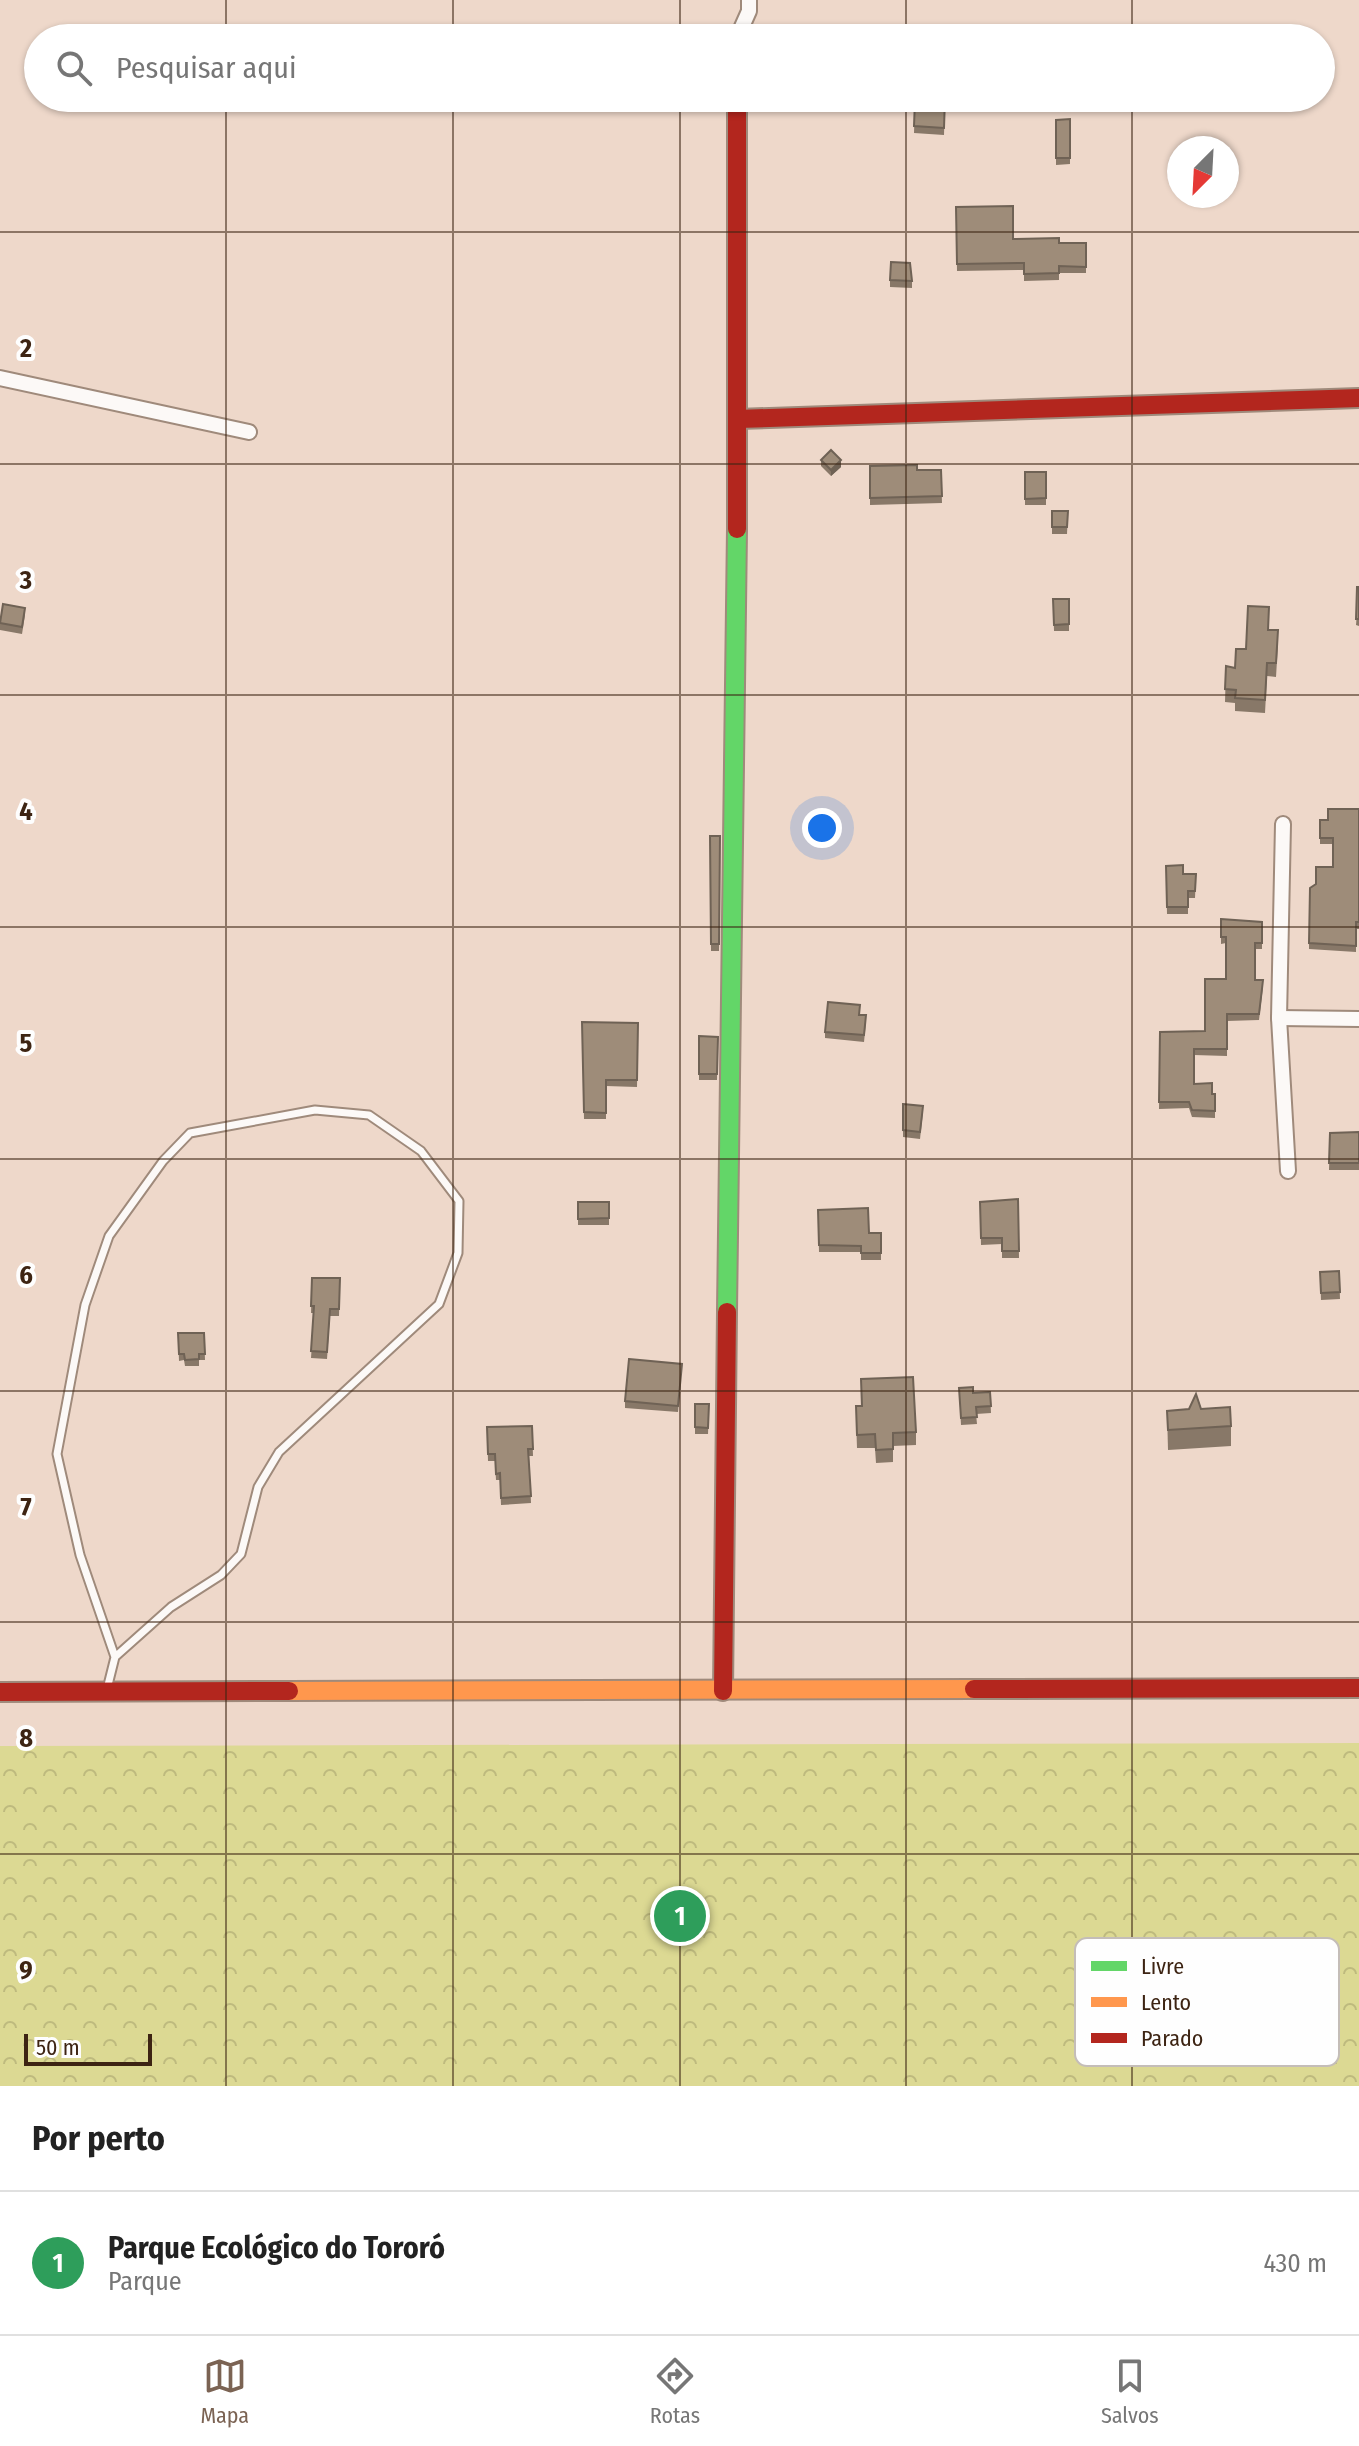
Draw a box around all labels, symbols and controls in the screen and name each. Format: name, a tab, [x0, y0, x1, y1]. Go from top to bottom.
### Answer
search box	[24, 24, 1335, 112]
icon: search	[52, 46, 96, 90]
text: Pesquisar aqui	[116, 50, 297, 86]
north arrow	[1167, 136, 1239, 208]
text: 2	[19, 333, 32, 364]
text: 3	[19, 565, 32, 596]
text: 4	[19, 796, 33, 827]
your location	[802, 808, 842, 848]
text: 5	[20, 1028, 33, 1059]
text: 6	[19, 1260, 33, 1291]
text: 7	[20, 1492, 32, 1523]
text: 8	[19, 1723, 33, 1754]
pin: 1	[654, 1886, 706, 1946]
legend	[1075, 1938, 1339, 2066]
text: Livre	[1141, 1953, 1184, 1980]
text: 9	[19, 1955, 33, 1986]
text: Lento	[1141, 1989, 1191, 2016]
text: Parado	[1141, 2025, 1203, 2052]
scale bar	[24, 2030, 152, 2066]
text: 50 m	[36, 2034, 80, 2061]
text: Por perto	[32, 2118, 165, 2159]
text: Parque Ecológico do Tororó	[108, 2230, 445, 2266]
text: 1	[53, 2248, 64, 2279]
text: 430 m	[1263, 2248, 1327, 2279]
text: Parque	[108, 2266, 182, 2297]
tab: Mapa	[200, 2354, 249, 2429]
tab: Rotas	[650, 2354, 700, 2429]
tab: Salvos	[1101, 2354, 1159, 2429]

